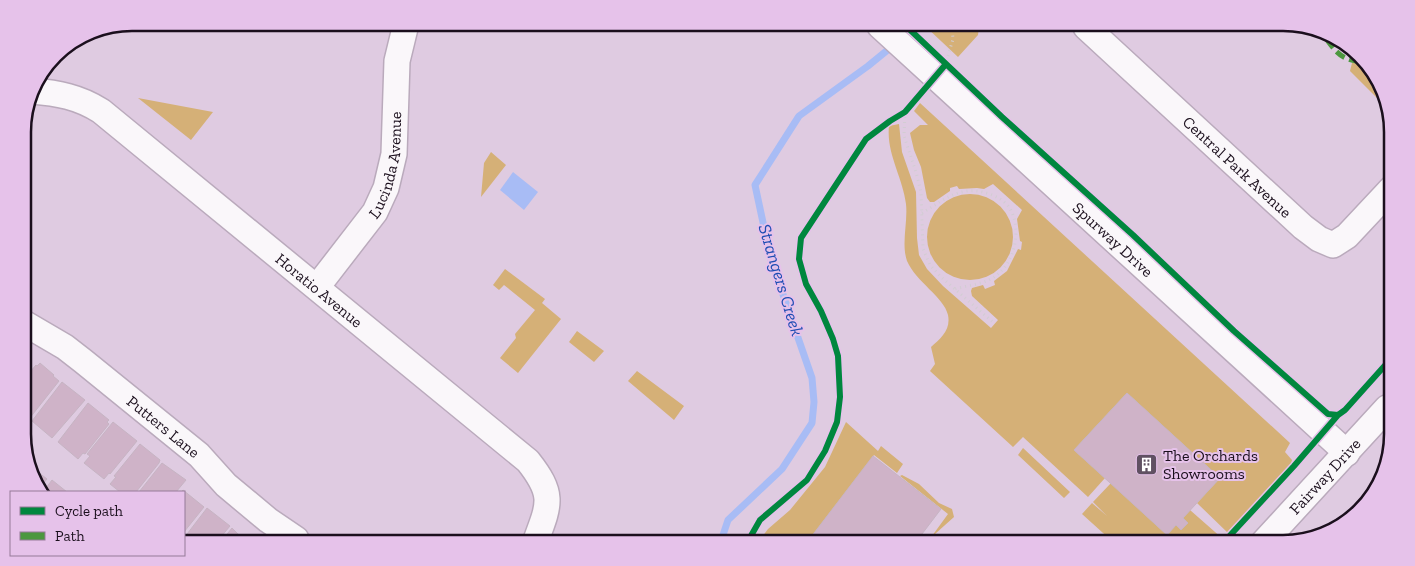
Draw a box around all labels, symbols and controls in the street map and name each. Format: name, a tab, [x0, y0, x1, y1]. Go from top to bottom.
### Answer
street label: Lucinda Avenue	[365, 111, 405, 222]
street label: Central Park Avenue	[1179, 112, 1295, 222]
street label: Spurway Drive	[1069, 198, 1157, 281]
water label: Strangers Creek	[754, 221, 808, 339]
street label: Horatio Avenue	[272, 249, 366, 332]
street label: Putters Lane	[123, 392, 203, 462]
street label: Fairway Drive	[1285, 434, 1365, 518]
place label: The Orchards Showrooms	[1163, 446, 1258, 483]
building icon: The Orchards Showrooms	[1135, 452, 1159, 476]
legend	[10, 491, 185, 556]
text: Cycle path	[55, 502, 124, 520]
text: Path	[55, 527, 85, 545]

